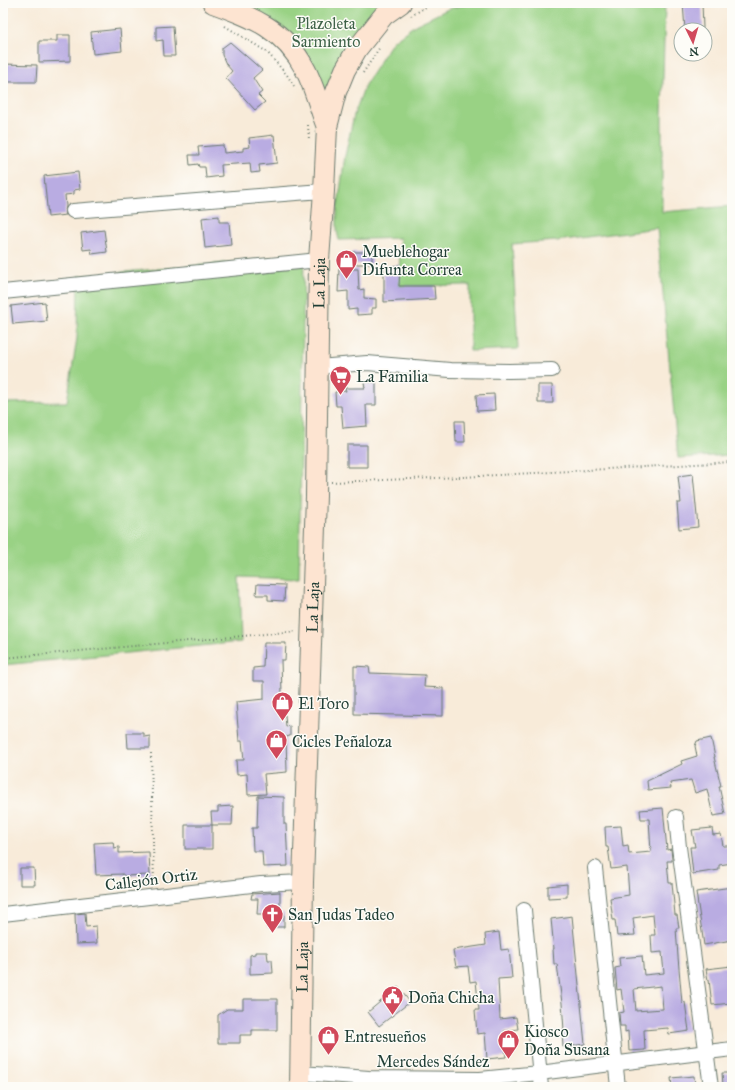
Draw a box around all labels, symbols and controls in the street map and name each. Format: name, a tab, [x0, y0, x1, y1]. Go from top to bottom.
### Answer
park label: Plazoleta Sarmiento	[292, 14, 360, 51]
north arrow	[673, 22, 713, 62]
text: N	[688, 45, 699, 58]
place label: Mueblehogar Difunta Correa	[362, 242, 462, 279]
shop icon: Mueblehogar Difunta Correa	[334, 247, 360, 280]
street label: La Laja	[309, 257, 329, 309]
supermarket icon: La Familia	[327, 363, 353, 396]
place label: La Familia	[356, 367, 428, 386]
street label: La Laja	[302, 581, 323, 633]
shop icon: El Toro	[269, 690, 295, 723]
place label: El Toro	[298, 694, 349, 713]
shop icon: Cicles Peñaloza	[264, 728, 290, 761]
place label: Cicles Peñaloza	[292, 732, 392, 751]
street label: Callejón Ortiz	[104, 864, 199, 895]
church icon: San Judas Tadeo	[260, 901, 286, 934]
place label: San Judas Tadeo	[288, 905, 394, 925]
street label: La Laja	[292, 941, 312, 993]
public building icon: Doña Chicha	[379, 984, 405, 1017]
place label: Doña Chicha	[408, 988, 494, 1007]
place label: Kiosco Doña Susana	[524, 1022, 610, 1059]
shop icon: Entresueños	[315, 1023, 341, 1056]
place label: Entresueños	[344, 1027, 426, 1046]
shop icon: Kiosco Doña Susana	[495, 1027, 521, 1060]
street label: Mercedes Sández	[376, 1052, 490, 1071]

